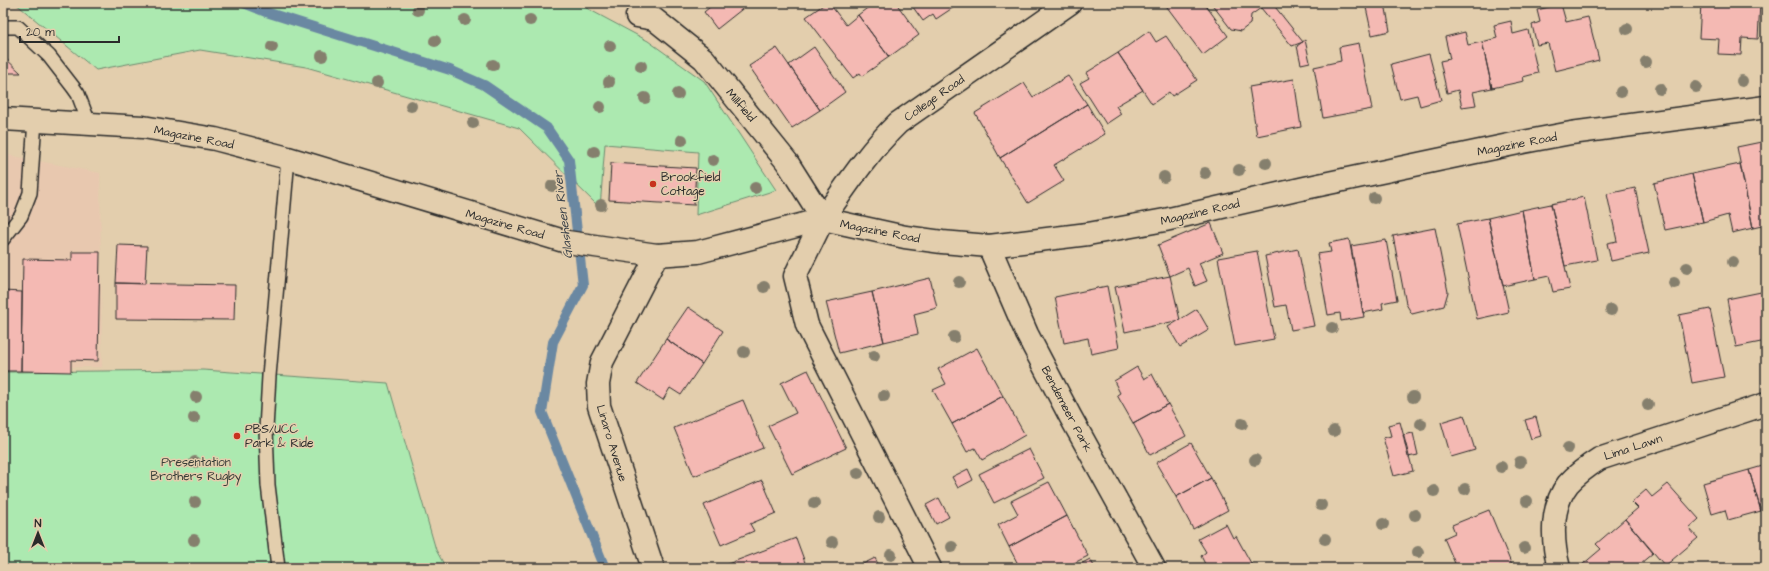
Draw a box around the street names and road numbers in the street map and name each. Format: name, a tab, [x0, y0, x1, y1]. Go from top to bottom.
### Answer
street label: College Road	[901, 71, 969, 126]
street label: Millfield	[722, 85, 760, 126]
street label: Magazine Road	[152, 121, 235, 155]
street label: Magazine Road	[1476, 128, 1559, 162]
street label: Magazine Road	[1159, 195, 1242, 231]
street label: Magazine Road	[463, 205, 546, 245]
street label: Magazine Road	[838, 215, 921, 249]
street label: Bendemeer Park	[1037, 363, 1097, 456]
street label: Linaro Avenue	[592, 403, 631, 484]
street label: Lima Lawn	[1602, 430, 1665, 465]

